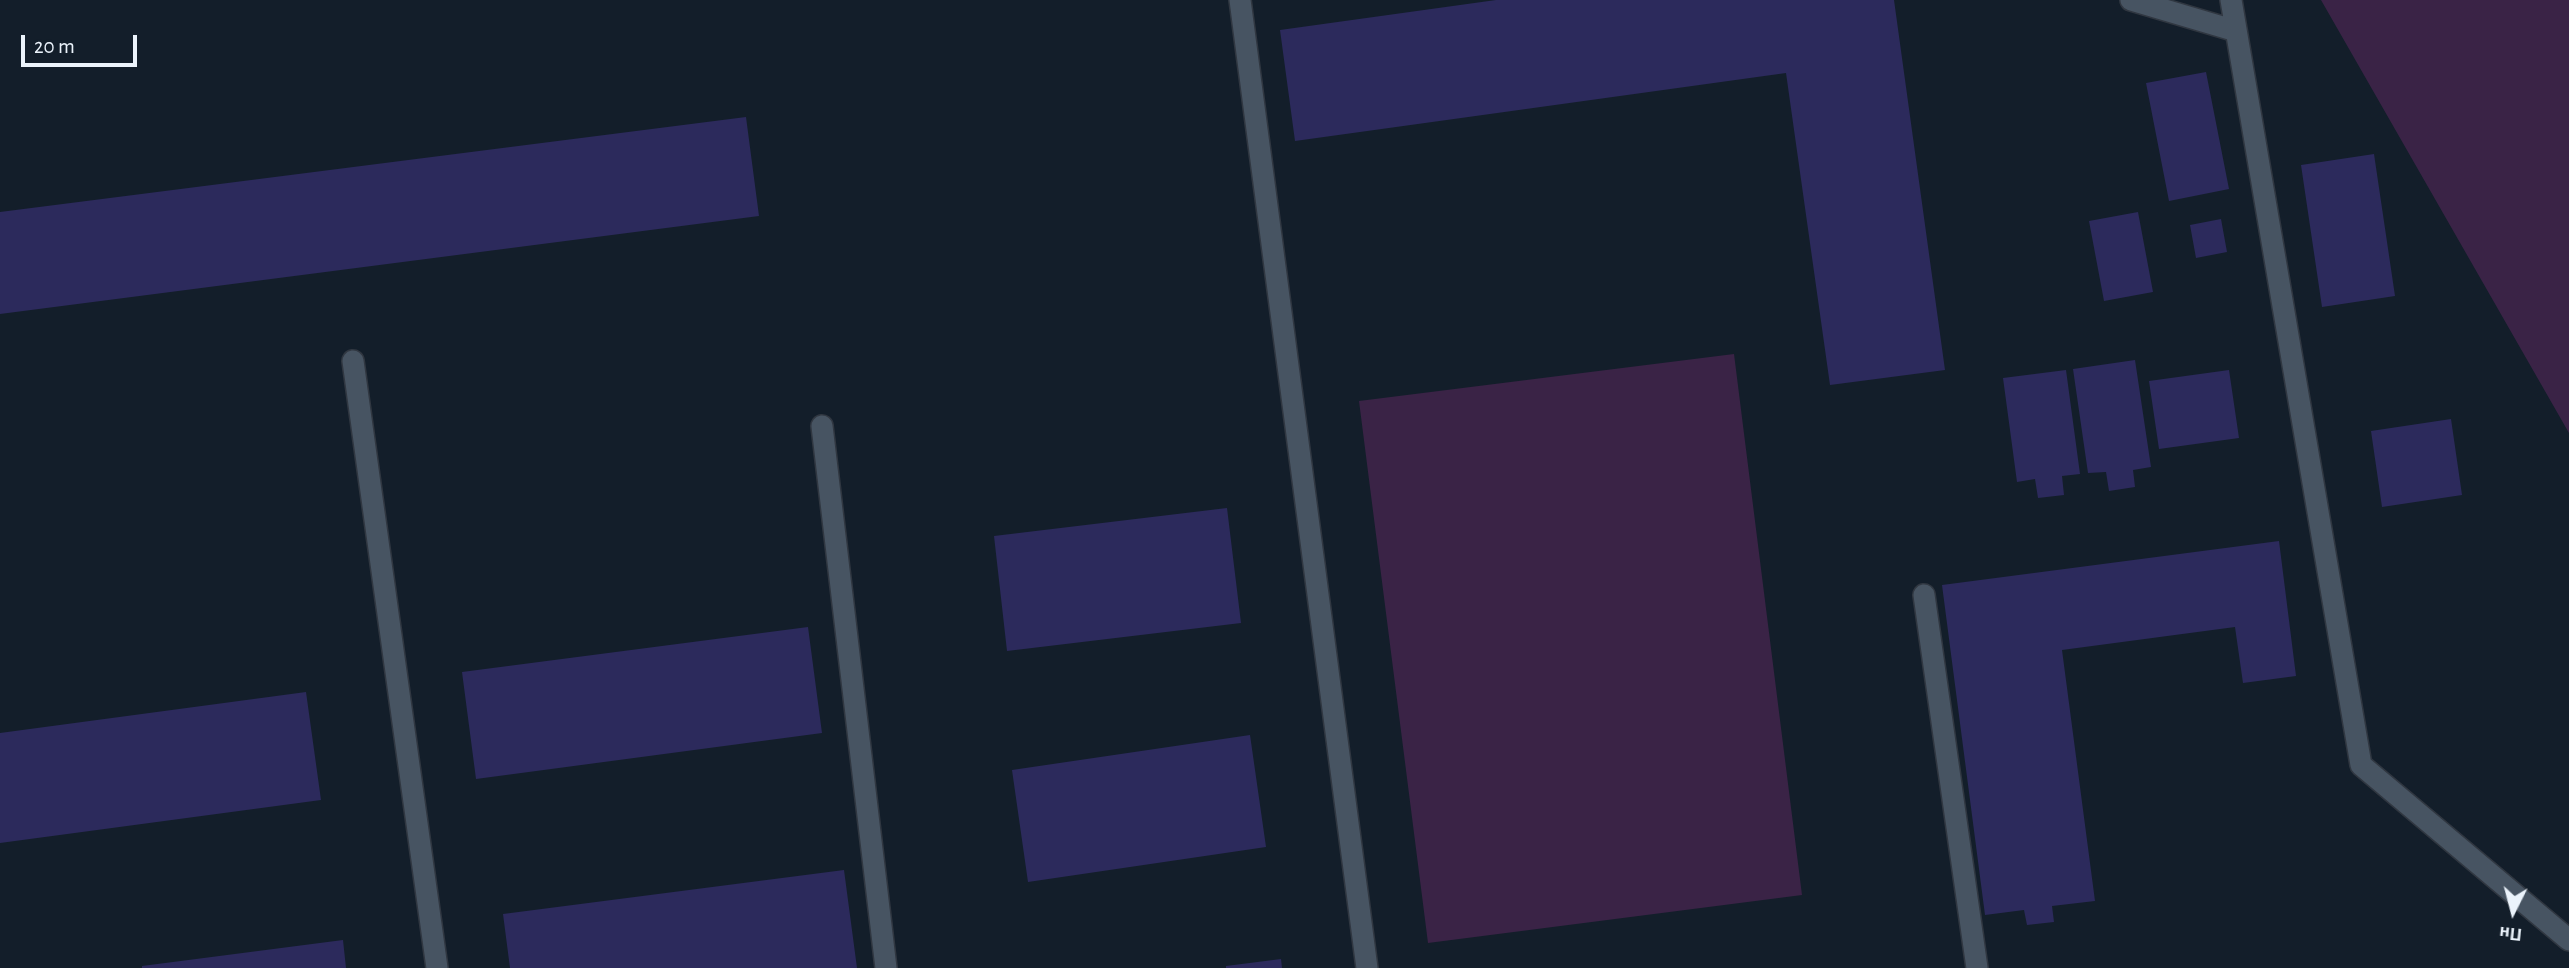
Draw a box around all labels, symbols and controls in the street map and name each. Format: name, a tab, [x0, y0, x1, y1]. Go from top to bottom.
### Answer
scale bar	[24, 21, 140, 65]
text: 20 m	[34, 36, 75, 57]
north arrow	[2478, 877, 2548, 947]
text: Пн	[2498, 923, 2523, 944]

